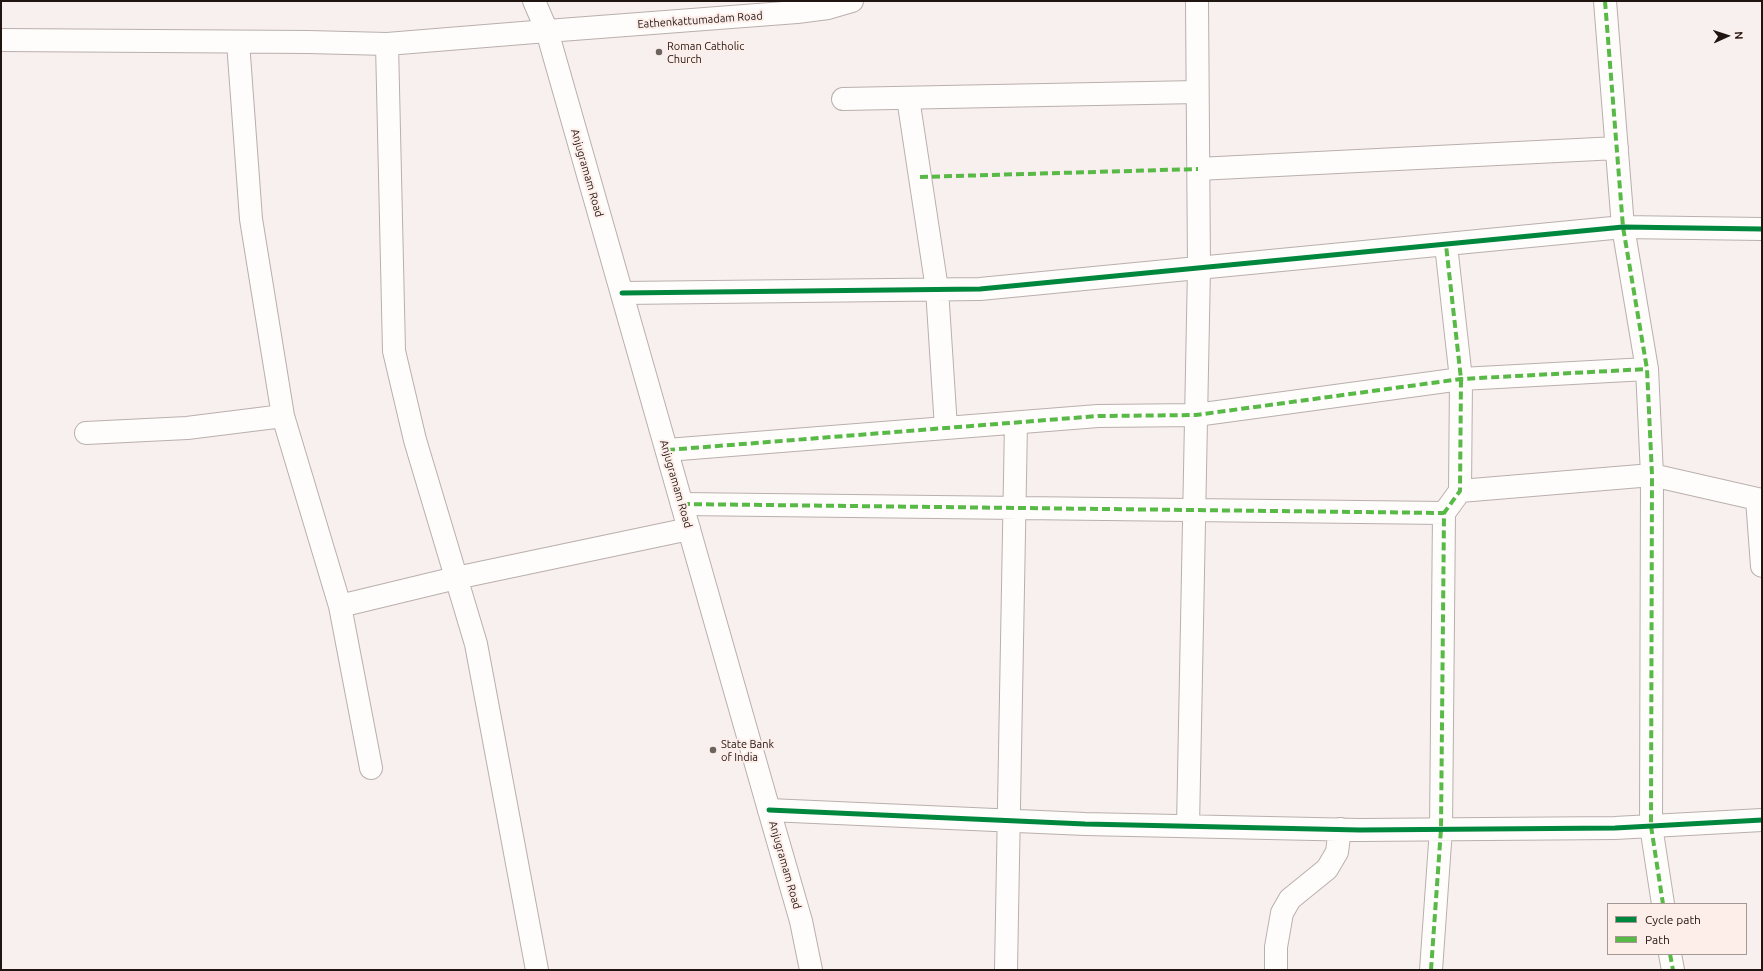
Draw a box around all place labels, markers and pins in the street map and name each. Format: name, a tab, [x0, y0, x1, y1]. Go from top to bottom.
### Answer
place label: Roman Catholic Church	[667, 39, 744, 65]
marker: Roman Catholic Church	[654, 47, 664, 57]
place label: State Bank of India	[721, 737, 774, 763]
marker: State Bank of India	[708, 745, 718, 755]

